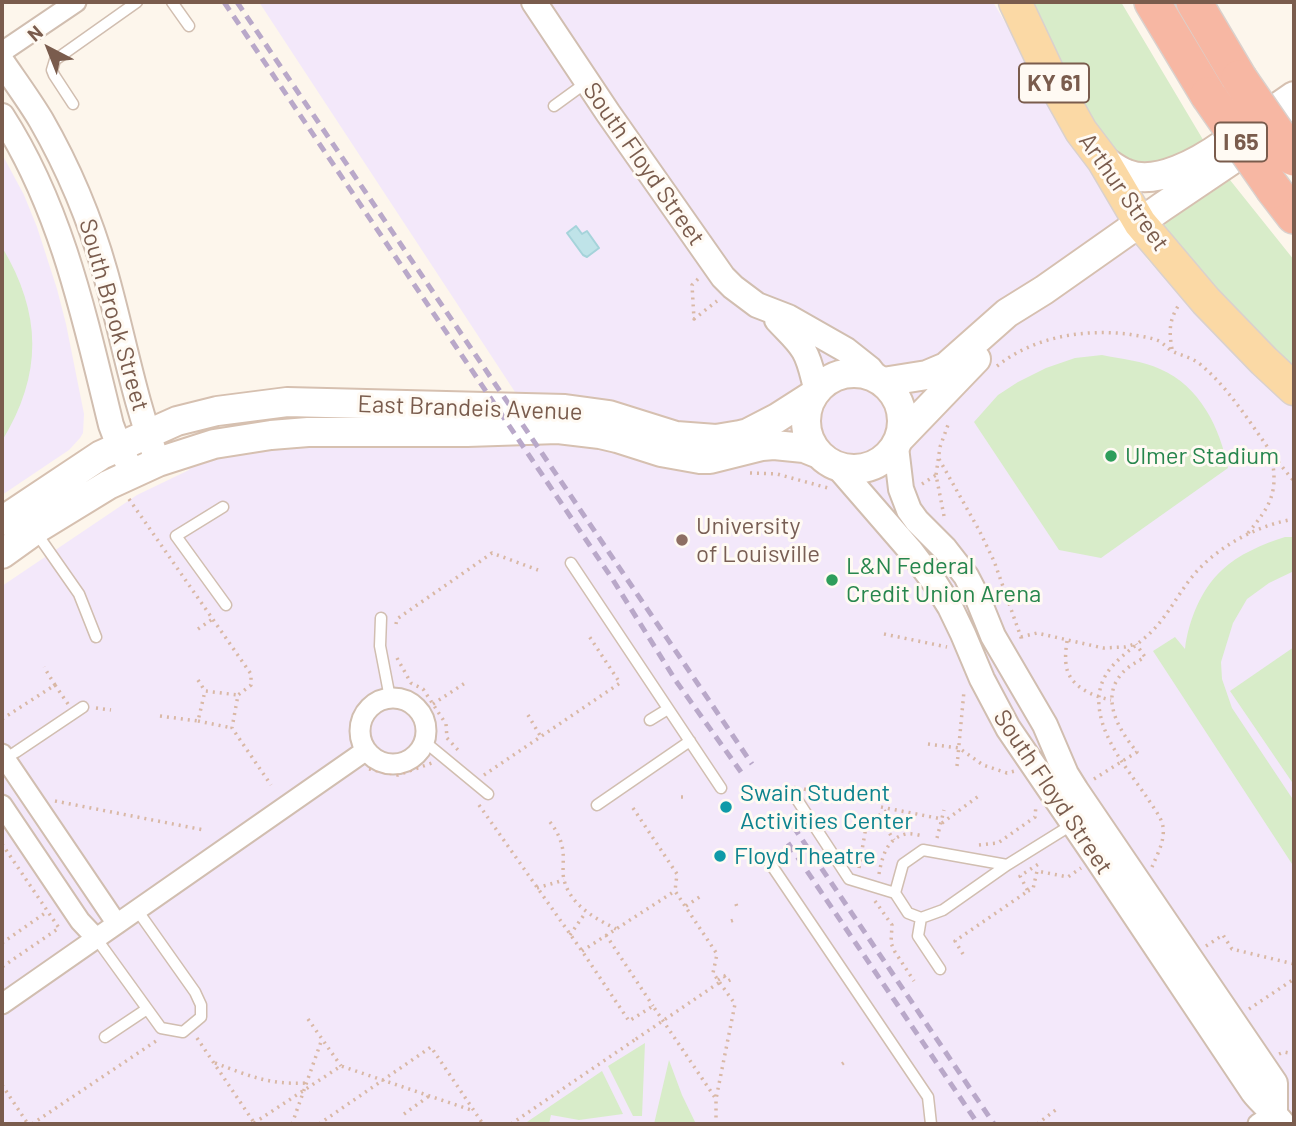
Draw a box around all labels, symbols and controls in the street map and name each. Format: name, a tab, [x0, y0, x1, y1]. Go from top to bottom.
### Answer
north arrow	[14, 14, 84, 84]
text: N	[22, 20, 47, 46]
road number: KY 61	[1019, 64, 1089, 102]
street label: South Floyd Street	[577, 77, 711, 251]
road number: I 65	[1215, 122, 1267, 162]
street label: Arthur Street	[1073, 128, 1175, 256]
street label: South Brook Street	[73, 216, 155, 414]
street label: East Brandeis Avenue	[357, 390, 583, 426]
place label: Ulmer Stadium	[1125, 442, 1279, 470]
marker: Ulmer Stadium	[1103, 448, 1119, 464]
place label: University of Louisville	[696, 512, 820, 568]
marker: University of Louisville	[674, 532, 690, 548]
place label: L&N Federal Credit Union Arena	[846, 552, 1041, 608]
marker: L&N Federal Credit Union Arena	[824, 572, 840, 588]
street label: South Floyd Street	[987, 704, 1119, 880]
place label: Swain Student Activities Center	[740, 779, 913, 835]
marker: Swain Student Activities Center	[718, 799, 734, 815]
place label: Floyd Theatre	[734, 842, 876, 870]
marker: Floyd Theatre	[712, 848, 728, 864]

